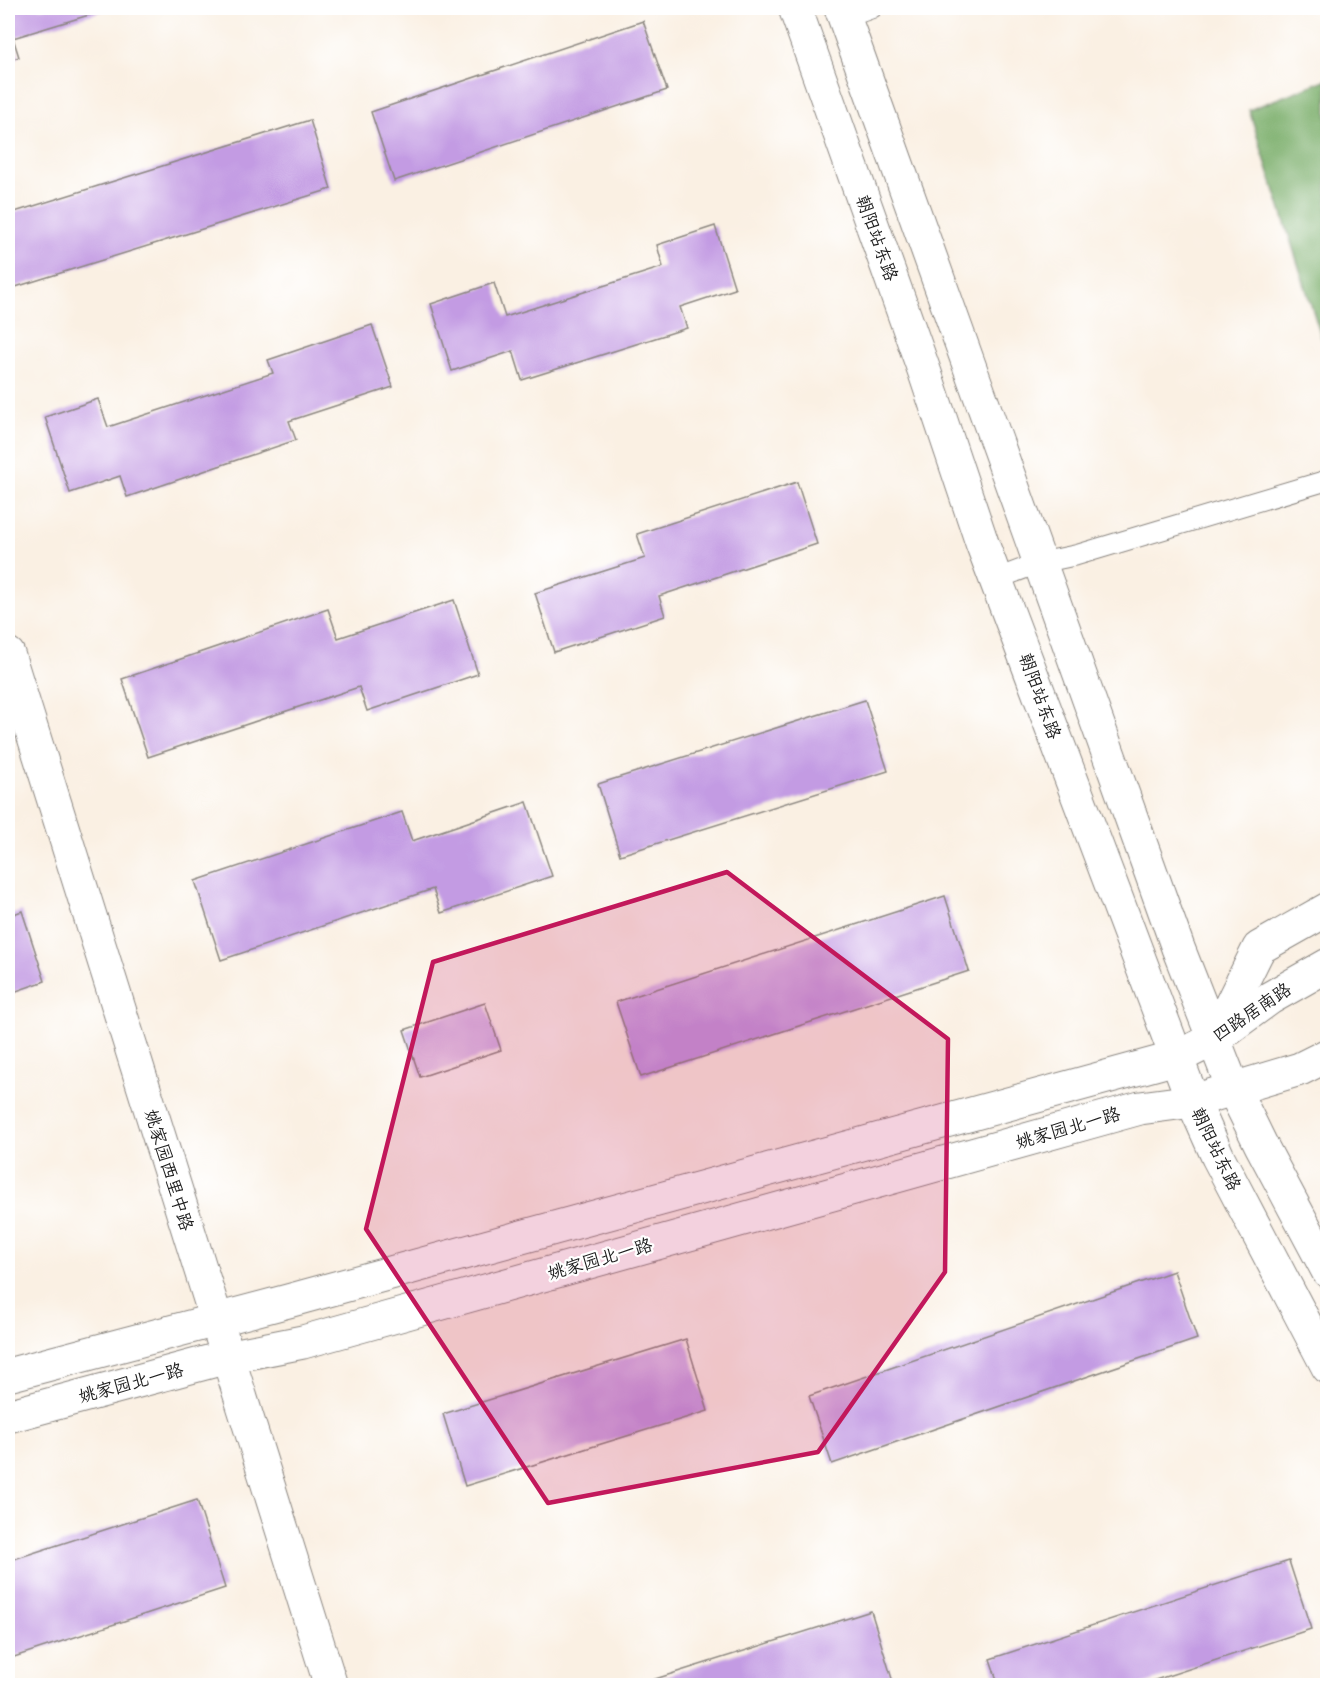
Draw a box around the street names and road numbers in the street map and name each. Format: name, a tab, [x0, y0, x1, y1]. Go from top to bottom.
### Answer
street label: 朝阳站东路	[847, 190, 907, 286]
street label: 朝阳站东路	[1010, 648, 1070, 744]
street label: 四路居南路	[1206, 974, 1298, 1050]
street label: 姚家园北一路	[1012, 1098, 1124, 1158]
street label: 朝阳站东路	[1182, 1102, 1250, 1196]
street label: 姚家园西里中路	[135, 1105, 203, 1235]
street label: 姚家园北一路	[544, 1229, 656, 1289]
street label: 姚家园北一路	[75, 1354, 187, 1412]

